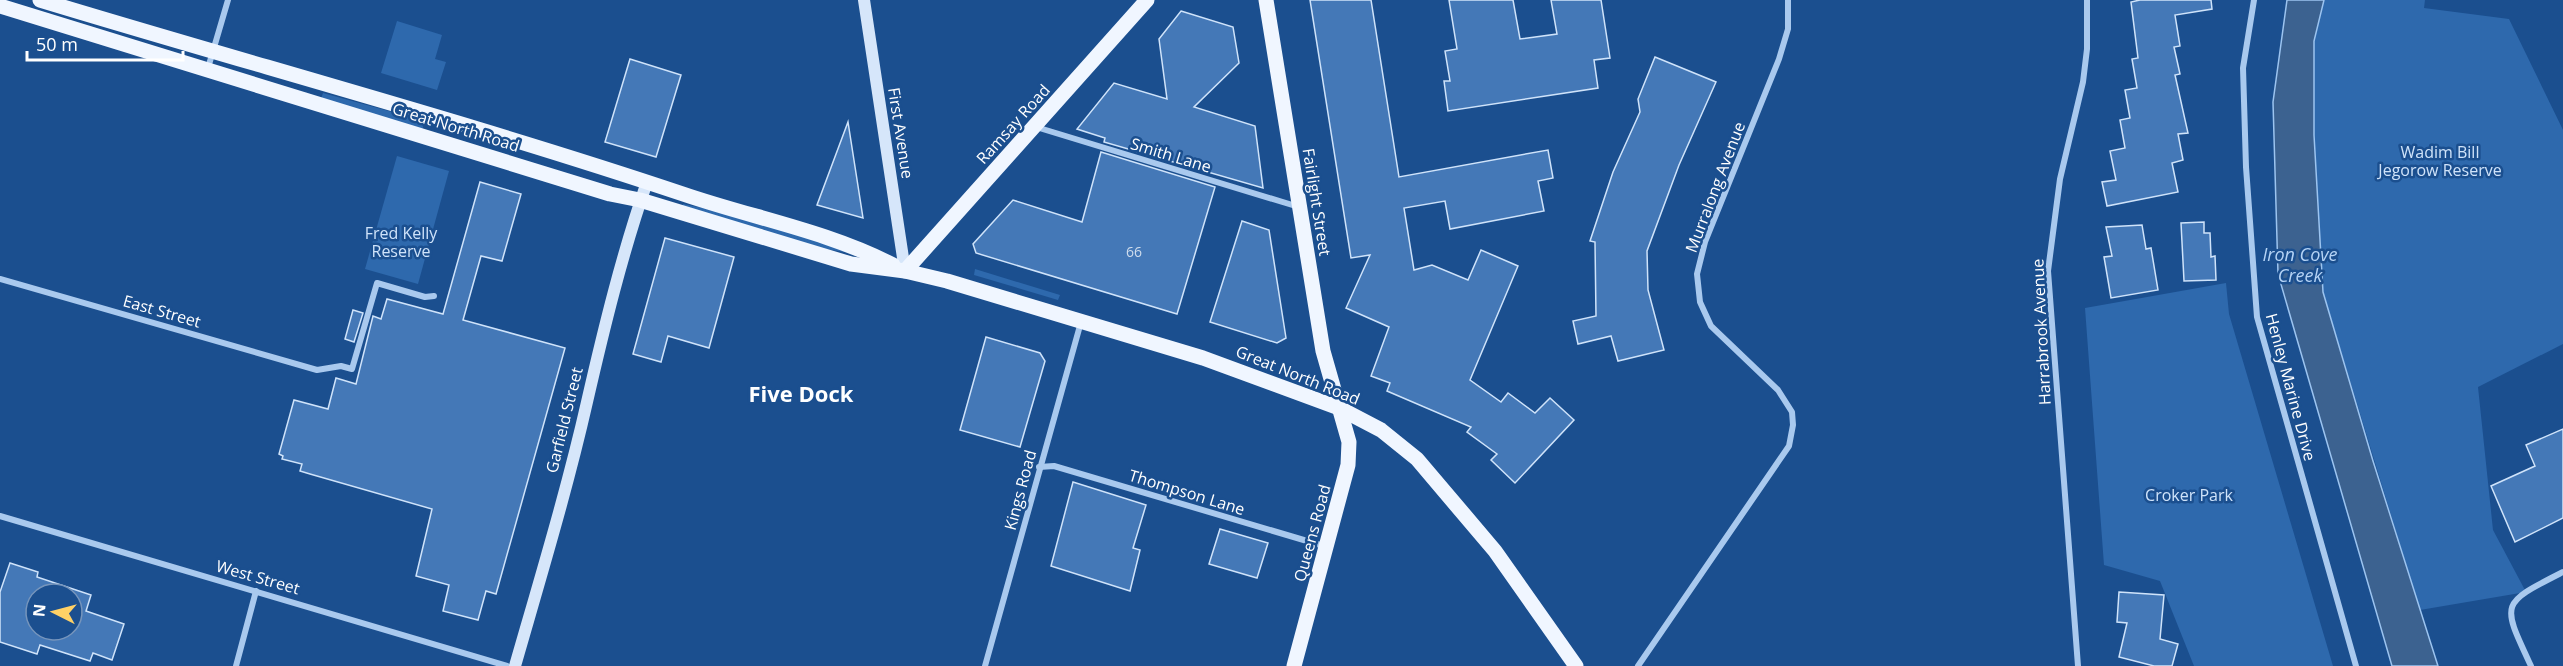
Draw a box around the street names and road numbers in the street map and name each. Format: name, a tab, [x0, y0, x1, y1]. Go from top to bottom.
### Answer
street label: Ramsay Road	[971, 79, 1055, 169]
street label: First Avenue	[883, 86, 919, 180]
street label: Great North Road	[390, 97, 522, 157]
street label: Murralong Avenue	[1680, 119, 1750, 255]
street label: Smith Lane	[1128, 132, 1214, 178]
street label: Fairlight Street	[1298, 147, 1336, 258]
street label: Harrabrook Avenue	[2026, 258, 2056, 406]
street label: East Street	[121, 289, 204, 333]
street label: Henley Marine Drive	[2261, 311, 2321, 463]
street label: Great North Road	[1233, 340, 1363, 410]
street label: Garfield Street	[540, 365, 588, 475]
street label: Kings Road	[999, 447, 1041, 533]
street label: Thompson Lane	[1126, 464, 1248, 520]
street label: Queens Road	[1288, 482, 1336, 584]
street label: West Street	[214, 555, 303, 599]

